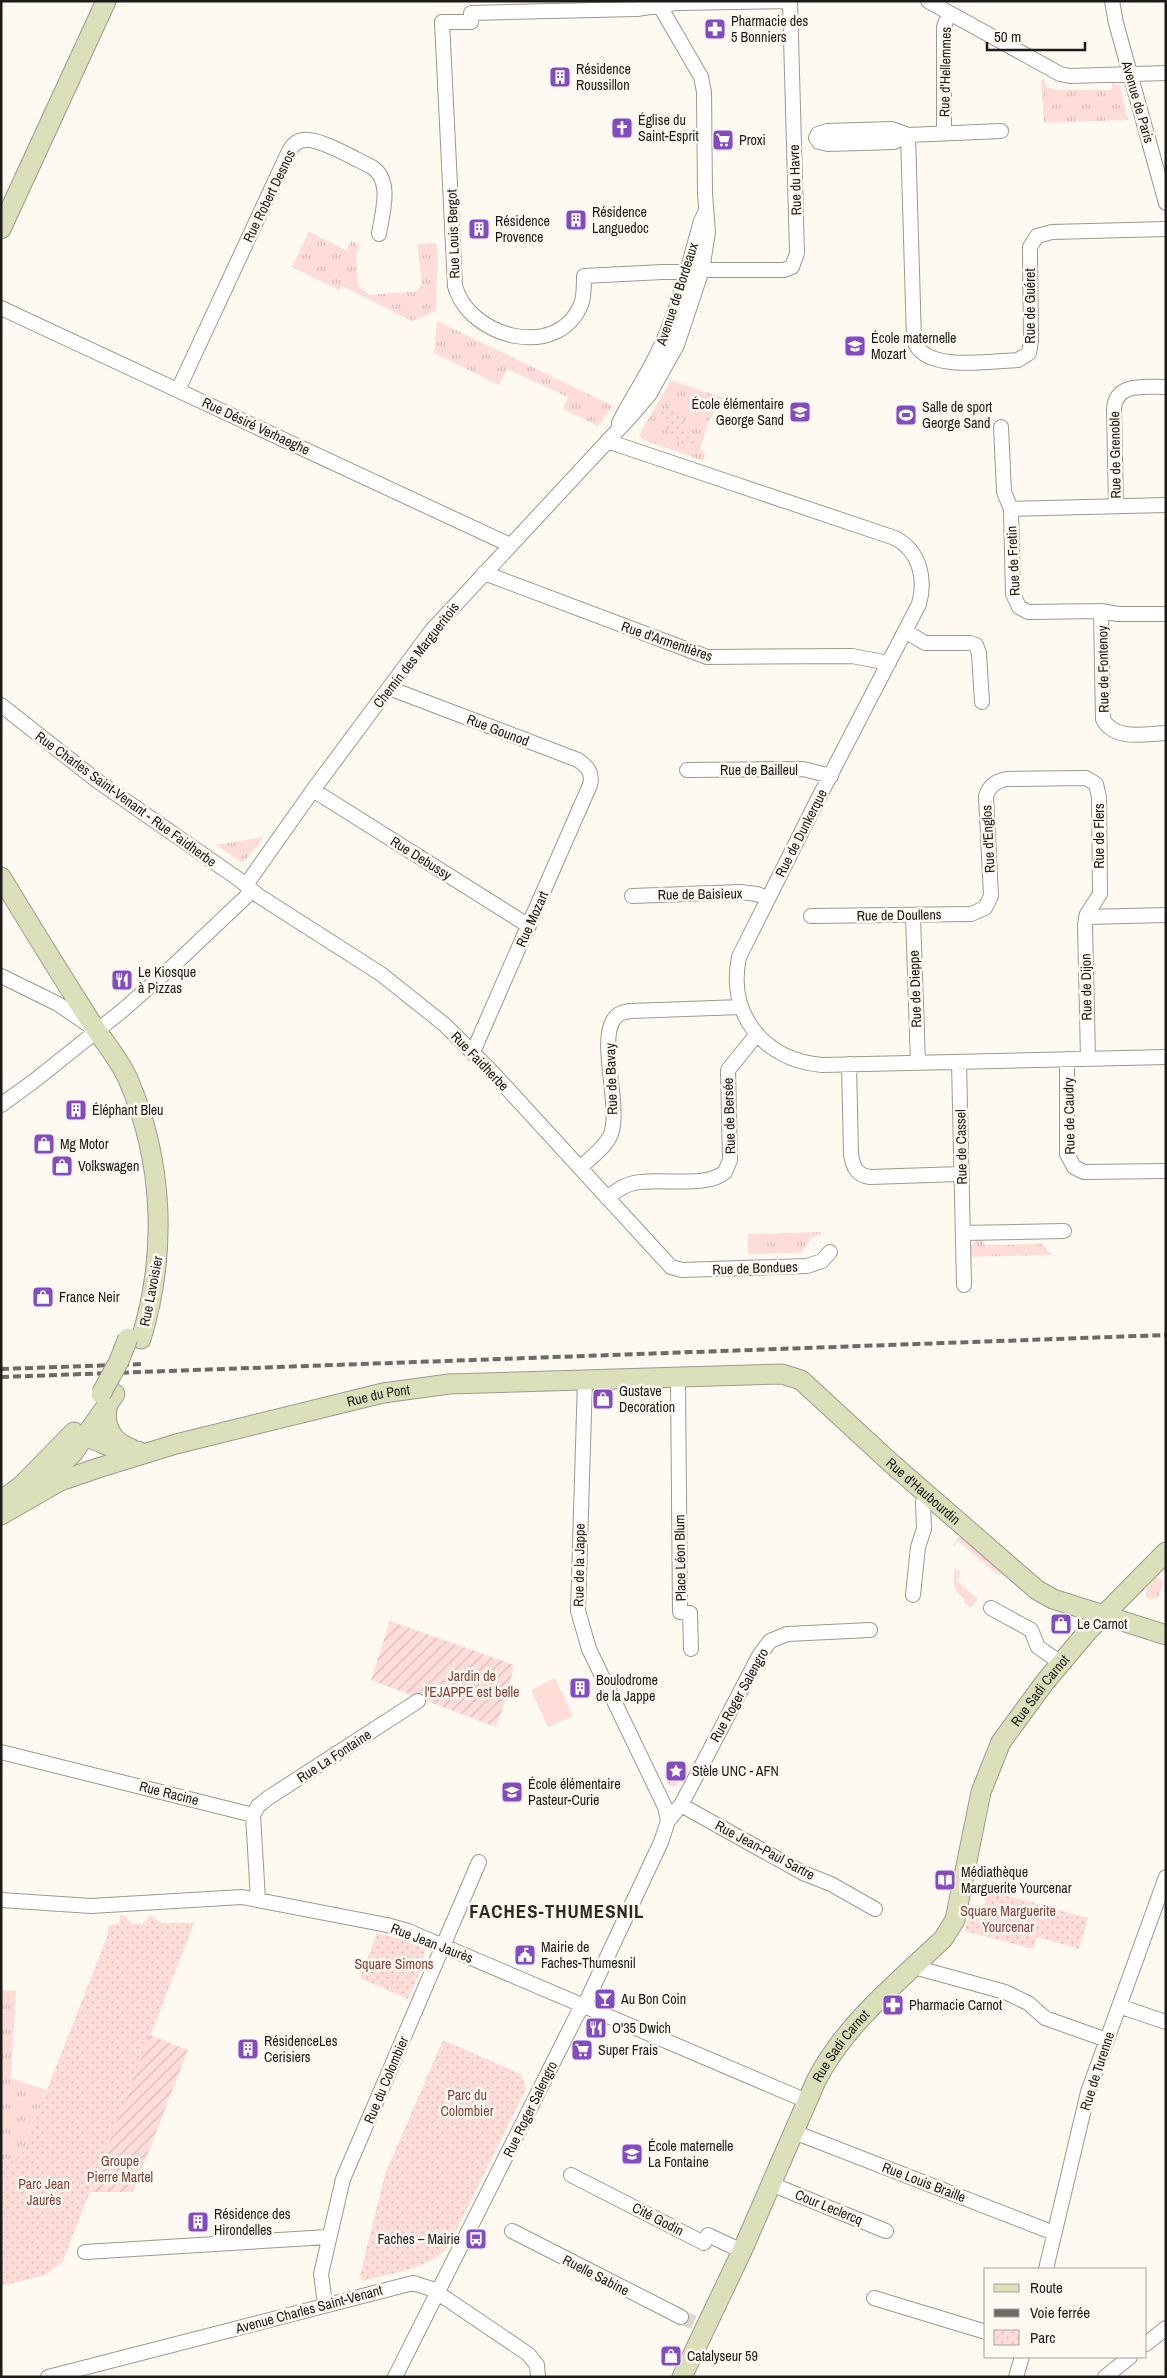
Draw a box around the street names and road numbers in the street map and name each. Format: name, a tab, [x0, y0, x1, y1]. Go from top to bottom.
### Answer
street label: Rue d'Hellemmes	[935, 26, 955, 117]
street label: Avenue de Paris	[1117, 58, 1158, 145]
street label: Rue du Havre	[785, 144, 805, 216]
street label: Rue Robert Desnos	[239, 147, 299, 245]
street label: Rue Louis Bergot	[442, 189, 464, 279]
street label: Avenue de Bordeaux	[652, 240, 702, 349]
street label: Rue de Guéret	[1021, 268, 1039, 344]
street label: Rue Désiré Verhaeghe	[199, 393, 313, 459]
street label: Rue de Grenoble	[1105, 411, 1125, 499]
street label: Rue de Fretin	[1002, 525, 1024, 597]
street label: Chemin des Margueritois	[369, 598, 463, 712]
street label: Rue d'Armentières	[619, 617, 715, 665]
street label: Rue de Fontenoy	[1093, 625, 1113, 713]
street label: Rue Gounod	[464, 710, 532, 750]
street label: Rue Charles Saint-Venant - Rue Faidherbe	[32, 727, 220, 871]
street label: Rue de Bailleul	[720, 761, 798, 779]
street label: Rue de Dunkerque	[771, 786, 831, 880]
street label: Rue de Flers	[1090, 803, 1108, 869]
street label: Rue d'Englos	[977, 804, 999, 873]
street label: Rue Debussy	[387, 832, 455, 884]
street label: Rue de Baisieux	[657, 884, 743, 904]
street label: Rue Mozart	[512, 888, 552, 950]
street label: Rue de Doullens	[856, 905, 942, 925]
street label: Rue de Dieppe	[905, 950, 925, 1028]
street label: Rue de Dijon	[1076, 953, 1096, 1021]
street label: Rue Faidherbe	[447, 1027, 513, 1095]
street label: Rue de Bavay	[601, 1042, 621, 1115]
street label: Rue de Bersée	[719, 1077, 739, 1155]
street label: Rue de Caudry	[1059, 1077, 1079, 1155]
street label: Rue de Cassel	[951, 1109, 971, 1185]
street label: Rue Lavoisier	[135, 1254, 167, 1328]
street label: Rue de Bondues	[712, 1258, 798, 1278]
street label: Rue du Pont	[345, 1380, 411, 1411]
street label: Rue d'Haubourdin	[882, 1454, 964, 1528]
street label: Place Léon Blum	[670, 1514, 690, 1602]
street label: Rue de la Jappe	[569, 1523, 589, 1607]
street label: Rue Roger Salengro	[706, 1645, 772, 1745]
street label: Rue Sadi Carnot	[1007, 1651, 1073, 1730]
street label: Rue La Fontaine	[293, 1725, 375, 1787]
street label: Rue Racine	[137, 1777, 201, 1809]
street label: Rue Jean-Paul Sartre	[712, 1816, 818, 1884]
street label: Rue Jean Jaurès	[388, 1919, 476, 1967]
street label: Rue Sadi Carnot	[808, 2006, 873, 2085]
street label: Rue de Turenne	[1076, 2029, 1118, 2113]
street label: Rue du Colombier	[360, 2033, 413, 2126]
street label: Rue Roger Salengro	[499, 2058, 561, 2160]
street label: Rue Louis Braille	[880, 2158, 968, 2206]
street label: Cour Leclercq	[792, 2185, 866, 2229]
street label: Cité Godin	[629, 2198, 687, 2240]
street label: Ruelle Sabine	[560, 2251, 632, 2299]
street label: Avenue Charles Saint-Venant	[233, 2281, 384, 2338]

